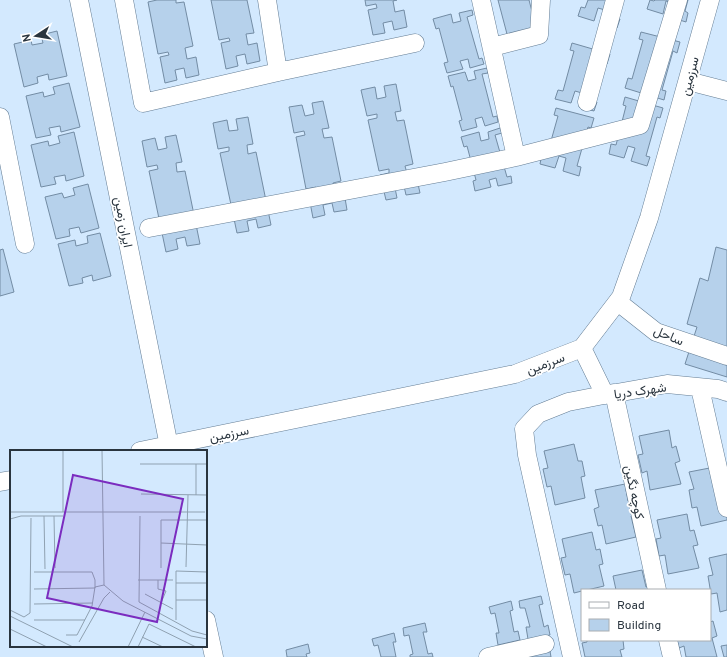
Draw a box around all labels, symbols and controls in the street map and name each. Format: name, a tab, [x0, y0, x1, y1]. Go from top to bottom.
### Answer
north arrow	[16, 16, 56, 56]
text: N	[20, 33, 35, 43]
street label: سرزمین	[678, 55, 704, 98]
street label: ایران زمین	[109, 196, 135, 249]
street label: ساحل	[651, 323, 686, 350]
street label: سرزمین	[524, 350, 567, 380]
street label: شهرک دریا	[613, 380, 668, 404]
street label: سرزمین	[208, 423, 251, 447]
inset map	[10, 450, 207, 647]
street label: کوچه نگین	[620, 464, 647, 521]
legend	[581, 589, 711, 641]
text: Road	[617, 598, 645, 614]
text: Building	[617, 618, 661, 634]

